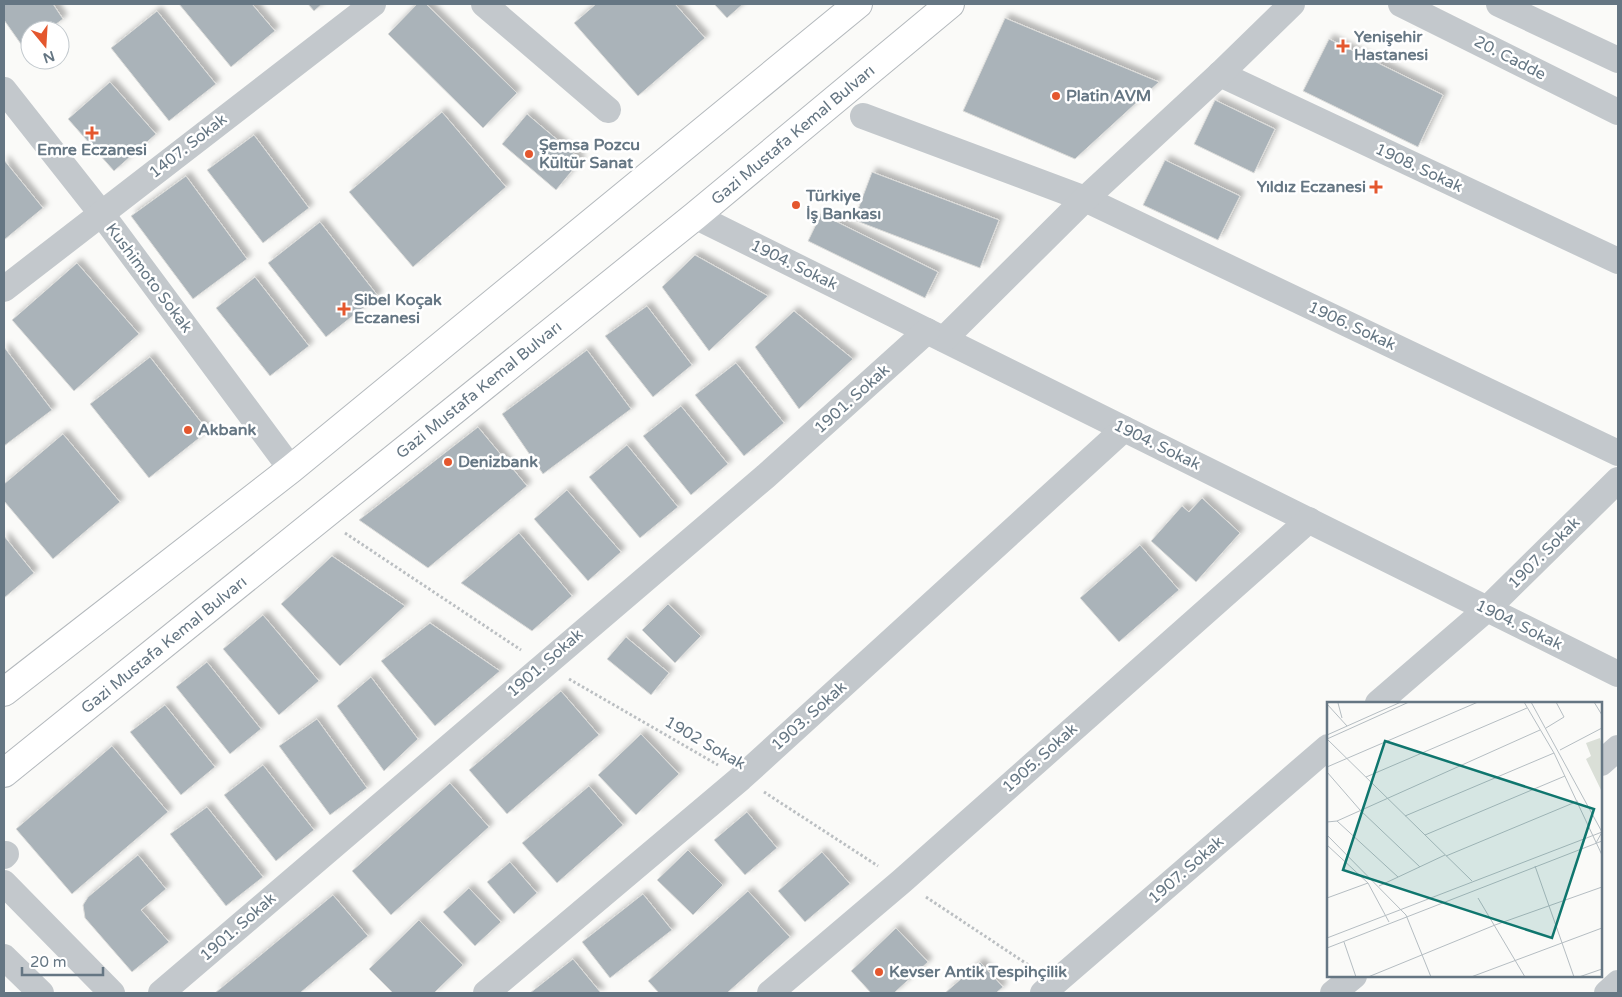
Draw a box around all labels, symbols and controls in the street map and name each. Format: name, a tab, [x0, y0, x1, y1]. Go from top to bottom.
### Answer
north arrow	[20, 20, 70, 70]
place label: Yenişehir Hastanesi	[1354, 27, 1428, 65]
street label: 20. Cadde	[1471, 31, 1549, 85]
marker: Yenişehir Hastanesi	[1336, 39, 1350, 53]
text: N	[41, 47, 57, 67]
street label: Gazi Mustafa Kemal Bulvarı	[707, 61, 879, 209]
place label: Platin AVM	[1066, 86, 1151, 106]
marker: Platin AVM	[1050, 90, 1062, 102]
street label: 1407. Sokak	[145, 109, 231, 183]
marker: Emre Eczanesi	[86, 127, 98, 139]
place label: Şemsa Pozcu Kültür Sanat	[539, 135, 640, 173]
street label: 1908. Sokak	[1372, 139, 1466, 197]
place label: Emre Eczanesi	[37, 140, 147, 160]
marker: Şemsa Pozcu Kültür Sanat	[523, 148, 535, 160]
place label: Yıldız Eczanesi	[1257, 177, 1366, 197]
marker: Yıldız Eczanesi	[1370, 181, 1382, 193]
place label: Türkiye İş Bankası	[805, 186, 881, 224]
marker: Türkiye İş Bankası	[790, 199, 802, 211]
street label: Kushimoto Sokak	[101, 219, 197, 337]
street label: 1904. Sokak	[747, 235, 841, 295]
place label: Sibel Koçak Eczanesi	[354, 290, 442, 328]
street label: 1906. Sokak	[1305, 297, 1399, 355]
marker: Sibel Koçak Eczanesi	[338, 303, 350, 315]
street label: Gazi Mustafa Kemal Bulvarı	[392, 317, 566, 463]
street label: 1901. Sokak	[810, 360, 894, 438]
street label: 1904. Sokak	[1110, 415, 1204, 475]
place label: Akbank	[198, 420, 256, 440]
marker: Akbank	[182, 424, 194, 436]
place label: Denizbank	[458, 452, 538, 472]
marker: Denizbank	[442, 456, 454, 468]
street label: 1907. Sokak	[1504, 513, 1584, 593]
street label: Gazi Mustafa Kemal Bulvarı	[77, 572, 251, 718]
street label: 1904. Sokak	[1472, 595, 1566, 655]
street label: 1901. Sokak	[503, 624, 587, 702]
street label: 1903. Sokak	[767, 677, 851, 755]
inset map	[1327, 702, 1602, 977]
street label: 1902 Sokak	[661, 712, 749, 774]
street label: 1905. Sokak	[998, 719, 1082, 797]
street label: 1907. Sokak	[1144, 832, 1228, 908]
street label: 1901. Sokak	[196, 888, 280, 966]
scale bar	[22, 944, 104, 976]
text: 20 m	[30, 953, 67, 971]
place label: Kevser Antik Tespihçilik	[889, 962, 1067, 982]
marker: Kevser Antik Tespihçilik	[873, 966, 885, 978]

